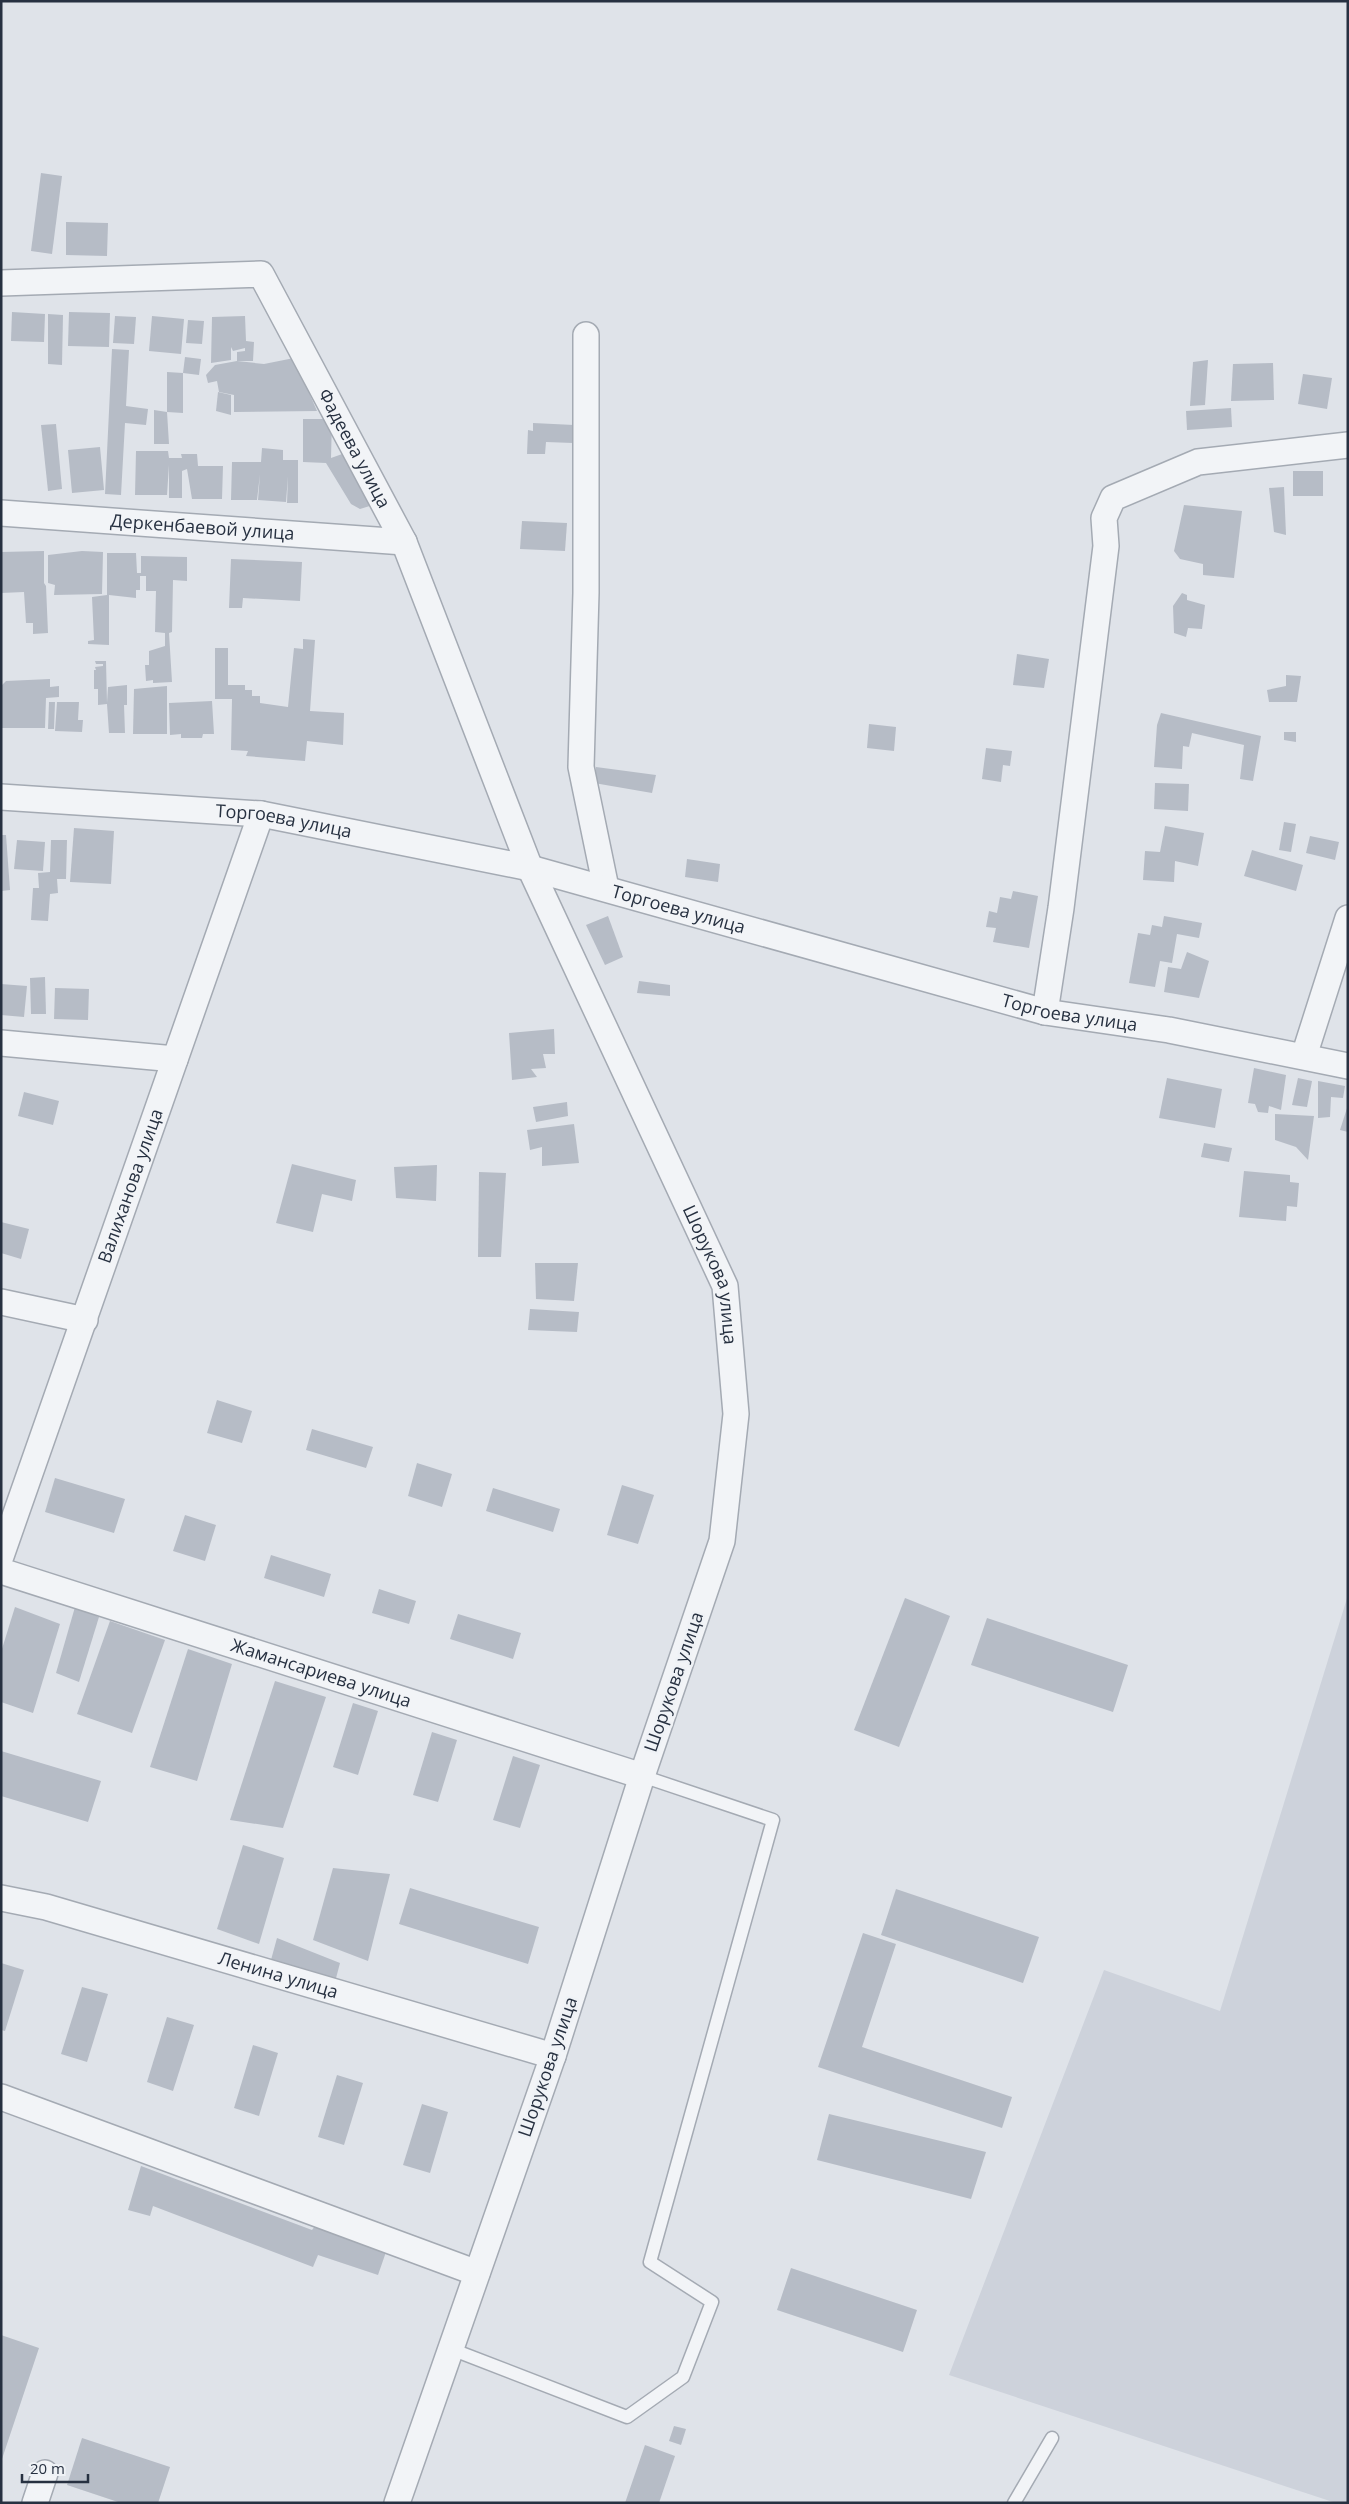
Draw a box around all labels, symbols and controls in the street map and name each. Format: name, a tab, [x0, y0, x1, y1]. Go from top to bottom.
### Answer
street label: Фадеева улица	[313, 384, 397, 512]
street label: Деркенбаевой улица	[110, 508, 295, 545]
street label: Торгоева улица	[215, 798, 354, 843]
street label: Торгоева улица	[609, 878, 748, 939]
street label: Торгоева улица	[999, 988, 1139, 1036]
street label: Валиханова улица	[92, 1105, 168, 1266]
street label: Шорукова улица	[678, 1201, 743, 1345]
street label: Шорукова улица	[638, 1608, 708, 1755]
street label: Жамансариева улица	[228, 1632, 415, 1712]
street label: Ленина улица	[216, 1945, 341, 2003]
street label: Шорукова улица	[512, 1993, 582, 2140]
scale bar	[22, 2452, 89, 2484]
text: 20 m	[30, 2458, 65, 2478]

